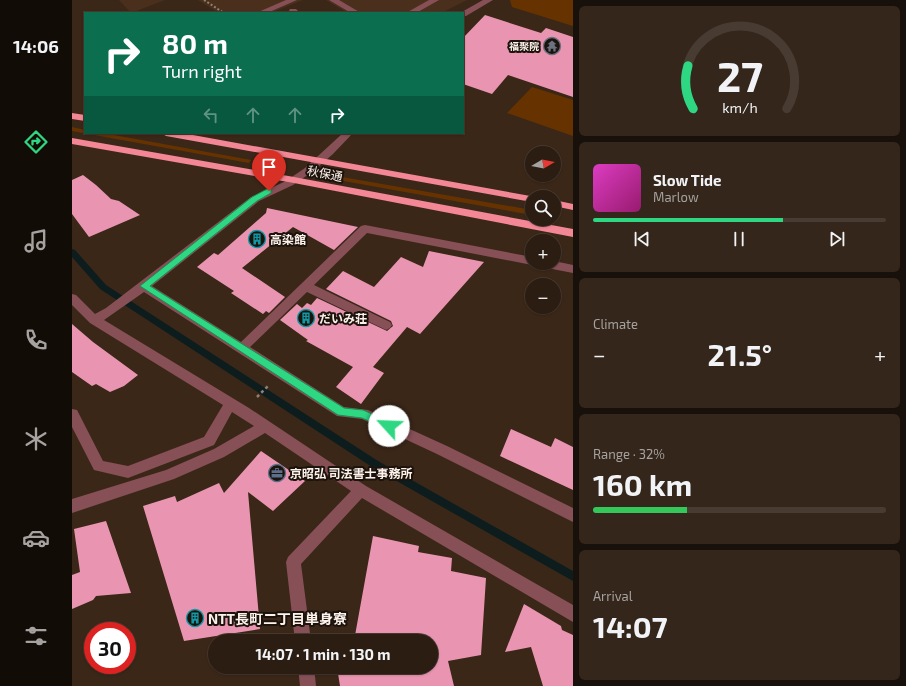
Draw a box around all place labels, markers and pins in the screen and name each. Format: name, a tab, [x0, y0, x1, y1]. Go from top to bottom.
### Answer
temple icon: 福聚院	[542, 36, 562, 56]
place label: 福聚院	[509, 40, 539, 52]
pin	[252, 150, 286, 191]
building icon: 高染館	[247, 229, 267, 249]
place label: 高染館	[270, 232, 306, 246]
building icon: だいみ荘	[296, 308, 316, 328]
place label: だいみ荘	[319, 311, 367, 325]
office icon: 京昭弘 司法書士事務所	[267, 463, 287, 483]
place label: 京昭弘 司法書士事務所	[290, 466, 413, 480]
building icon: NTT長町二丁目単身寮	[185, 608, 205, 628]
place label: NTT長町二丁目単身寮	[208, 610, 347, 627]

